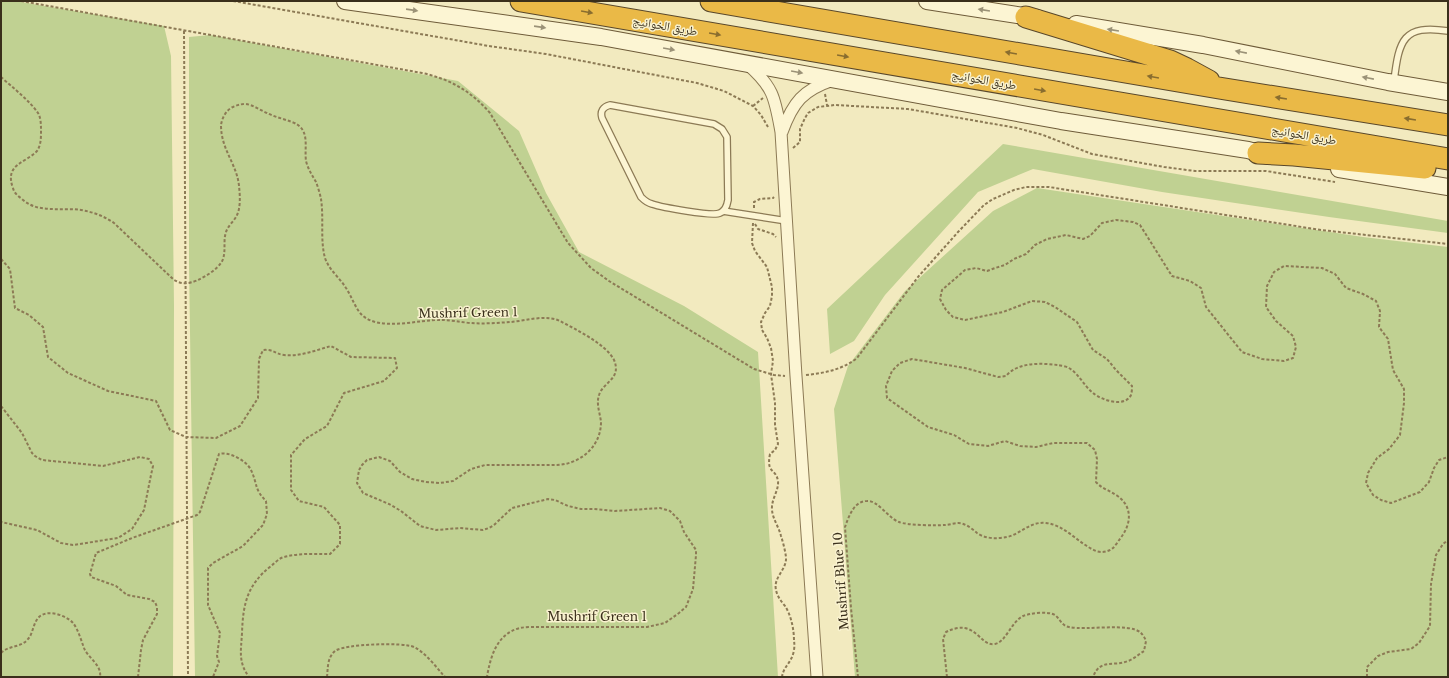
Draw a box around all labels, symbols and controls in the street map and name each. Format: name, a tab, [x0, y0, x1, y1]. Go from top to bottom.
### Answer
one-way arrow	[406, 7, 418, 13]
one-way arrow	[978, 7, 990, 13]
one-way arrow	[581, 9, 593, 15]
street label: طريق الخوانيج	[631, 12, 699, 39]
one-way arrow	[534, 24, 547, 30]
one-way arrow	[1107, 27, 1119, 33]
one-way arrow	[709, 31, 721, 37]
one-way arrow	[663, 46, 675, 52]
one-way arrow	[1005, 49, 1017, 55]
one-way arrow	[1235, 49, 1247, 55]
one-way arrow	[837, 53, 849, 59]
street label: طريق الخوانيج	[950, 66, 1018, 93]
one-way arrow	[791, 69, 803, 75]
one-way arrow	[1147, 74, 1159, 80]
one-way arrow	[1362, 75, 1374, 81]
one-way arrow	[1034, 87, 1047, 93]
one-way arrow	[1275, 95, 1287, 101]
one-way arrow	[1403, 116, 1416, 122]
street label: طريق الخوانيج	[1270, 121, 1338, 148]
street label: Mushrif Green 1	[418, 304, 518, 321]
street label: Mushrif Blue 10	[830, 532, 851, 631]
street label: Mushrif Green 1	[547, 609, 647, 624]

